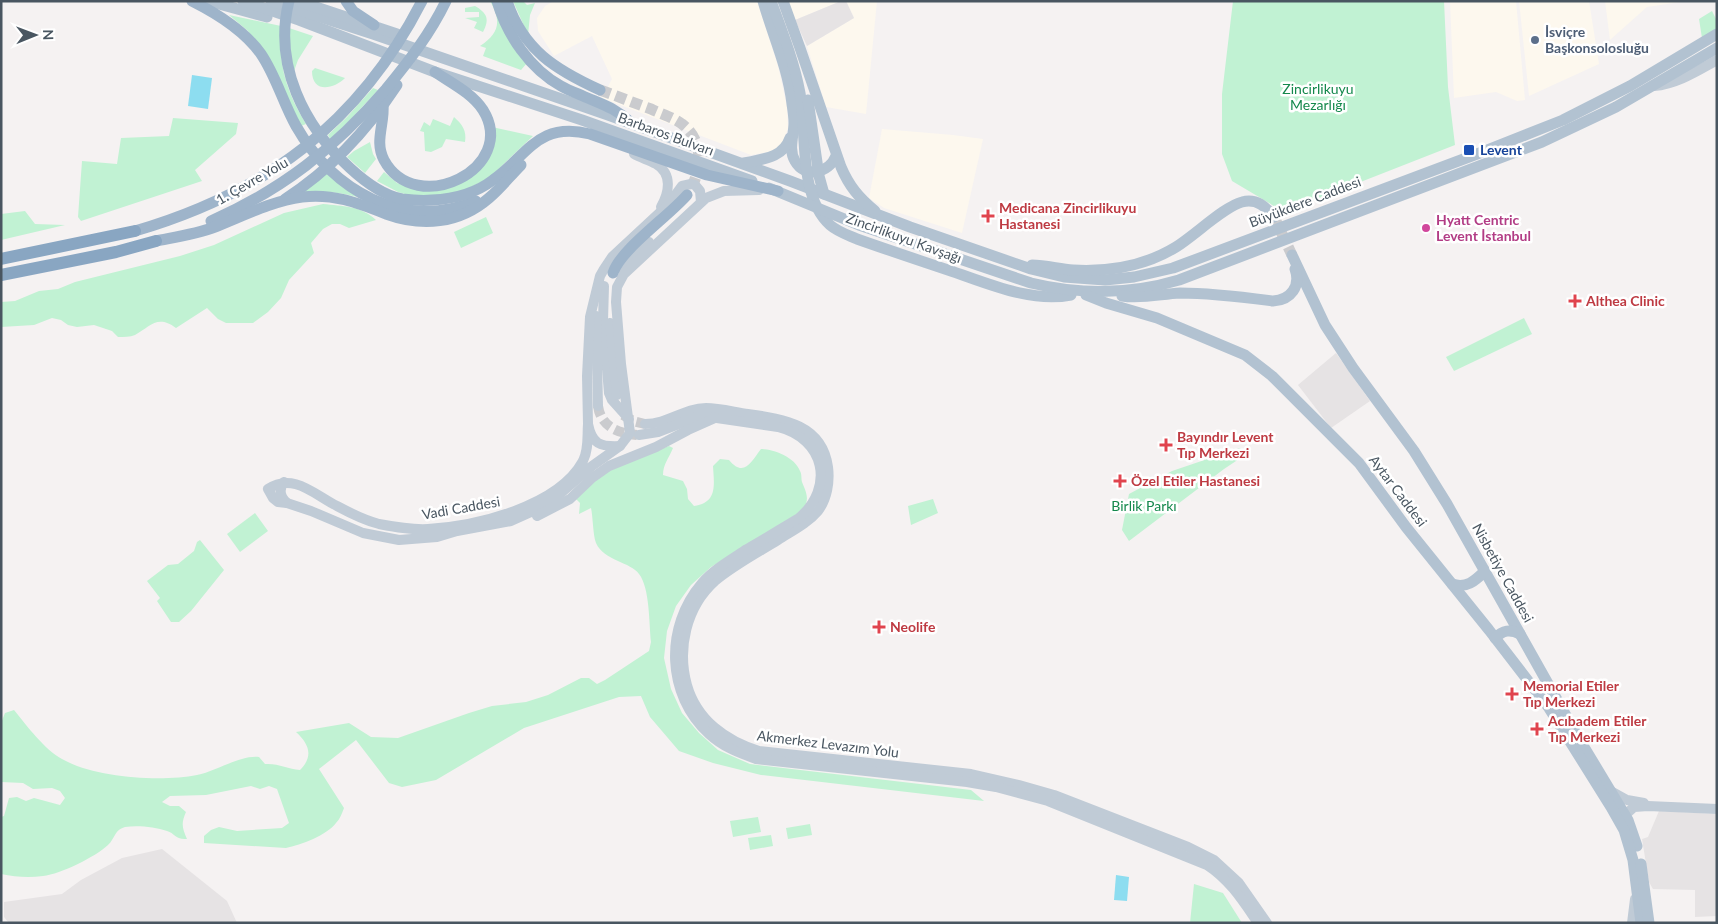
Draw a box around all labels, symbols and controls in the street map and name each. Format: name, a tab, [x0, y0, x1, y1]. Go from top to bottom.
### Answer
north arrow	[10, 10, 60, 60]
place label: İsviçre Başkonsolosluğu	[1545, 23, 1649, 56]
text: N	[40, 29, 57, 40]
marker: İsviçre Başkonsolosluğu	[1529, 34, 1541, 46]
park label: Zincirlikuyu Mezarlığı	[1282, 80, 1354, 113]
street label: Barbaros Bulvarı	[616, 108, 716, 159]
place label: Levent	[1480, 141, 1523, 158]
marker: Levent	[1462, 143, 1476, 157]
street label: 1. Çevre Yolu	[213, 153, 291, 208]
street label: Büyükdere Caddesi	[1247, 172, 1363, 231]
place label: Medicana Zincirlikuyu Hastanesi	[999, 199, 1136, 232]
street label: Zincirlikuyu Kavşağı	[844, 209, 964, 266]
marker: Medicana Zincirlikuyu Hastanesi	[981, 209, 995, 223]
place label: Hyatt Centric Levent İstanbul	[1436, 211, 1531, 244]
marker: Hyatt Centric Levent İstanbul	[1420, 222, 1432, 234]
place label: Althea Clinic	[1585, 292, 1665, 309]
marker: Althea Clinic	[1568, 294, 1582, 308]
place label: Bayındır Levent Tıp Merkezi	[1177, 428, 1274, 461]
marker: Bayındır Levent Tıp Merkezi	[1159, 438, 1173, 452]
street label: Aytar Caddesi	[1366, 452, 1431, 530]
place label: Özel Etiler Hastanesi	[1131, 472, 1260, 489]
marker: Özel Etiler Hastanesi	[1113, 474, 1127, 488]
street label: Vadi Caddesi	[421, 492, 501, 523]
park label: Birlik Parkı	[1111, 497, 1177, 514]
street label: Nisbetiye Caddesi	[1469, 520, 1538, 625]
place label: Neolife	[890, 618, 936, 635]
marker: Neolife	[872, 620, 886, 634]
place label: Memorial Etiler Tıp Merkezi	[1523, 677, 1620, 710]
marker: Memorial Etiler Tıp Merkezi	[1505, 687, 1519, 701]
place label: Acıbadem Etiler Tıp Merkezi	[1547, 712, 1647, 745]
marker: Acıbadem Etiler Tıp Merkezi	[1530, 722, 1544, 736]
street label: Akmerkez Levazım Yolu	[756, 726, 900, 761]

